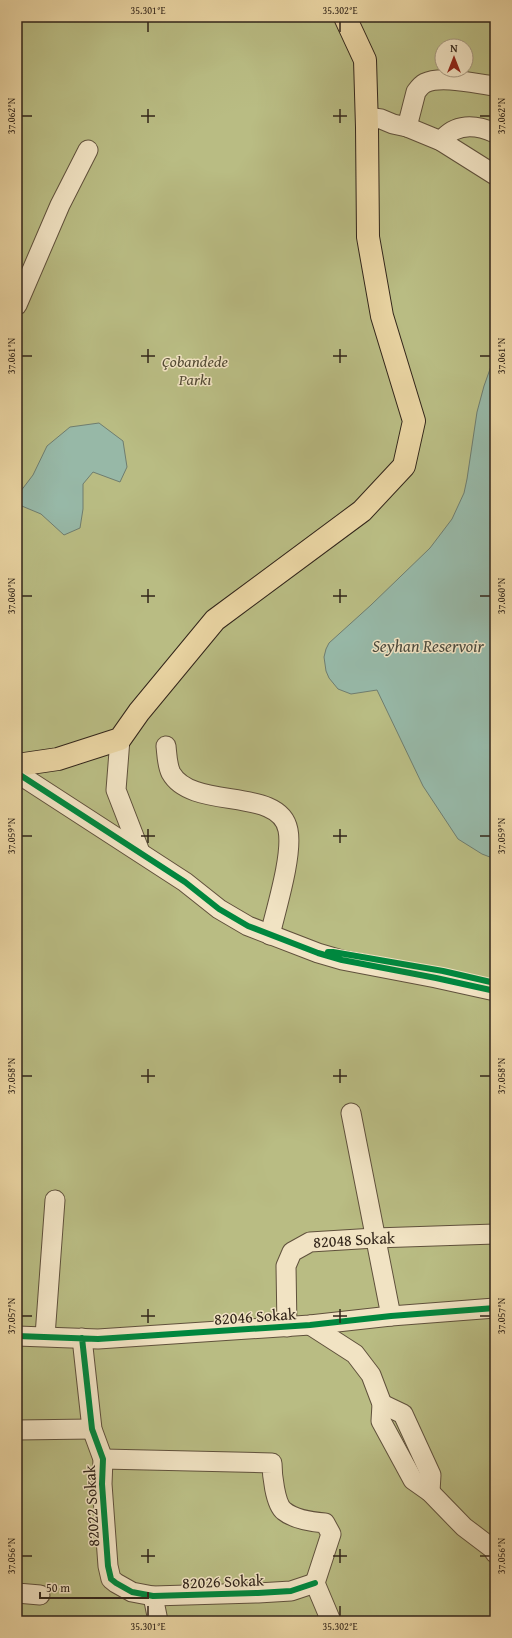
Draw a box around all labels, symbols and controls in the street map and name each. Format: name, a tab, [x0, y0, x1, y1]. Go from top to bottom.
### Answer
text: 35.301°E	[130, 3, 166, 18]
text: 35.302°E	[322, 3, 358, 18]
north arrow	[434, 38, 474, 78]
text: N	[450, 40, 458, 56]
text: 37.062°N	[4, 97, 19, 134]
text: 37.062°N	[494, 97, 509, 134]
text: 37.061°N	[4, 337, 19, 374]
text: 37.061°N	[494, 337, 509, 374]
park label: Çobandede Parkı	[162, 349, 229, 391]
text: 37.060°N	[4, 577, 19, 614]
text: 37.060°N	[494, 577, 509, 614]
water label: Seyhan Reservoir	[372, 633, 484, 658]
text: 37.059°N	[4, 817, 19, 854]
text: 37.059°N	[494, 817, 509, 854]
text: 37.058°N	[4, 1057, 19, 1094]
text: 37.058°N	[494, 1057, 509, 1094]
street label: 82048 Sokak	[313, 1225, 396, 1254]
text: 37.057°N	[4, 1297, 19, 1334]
text: 37.057°N	[494, 1297, 509, 1334]
street label: 82046 Sokak	[213, 1301, 298, 1331]
street label: 82022 Sokak	[77, 1464, 105, 1547]
text: 37.056°N	[4, 1537, 19, 1574]
text: 37.056°N	[494, 1537, 509, 1574]
street label: 82026 Sokak	[182, 1568, 265, 1594]
scale bar	[40, 1574, 148, 1600]
text: 50 m	[46, 1579, 70, 1596]
text: 35.301°E	[130, 1619, 166, 1634]
text: 35.302°E	[322, 1619, 358, 1634]

